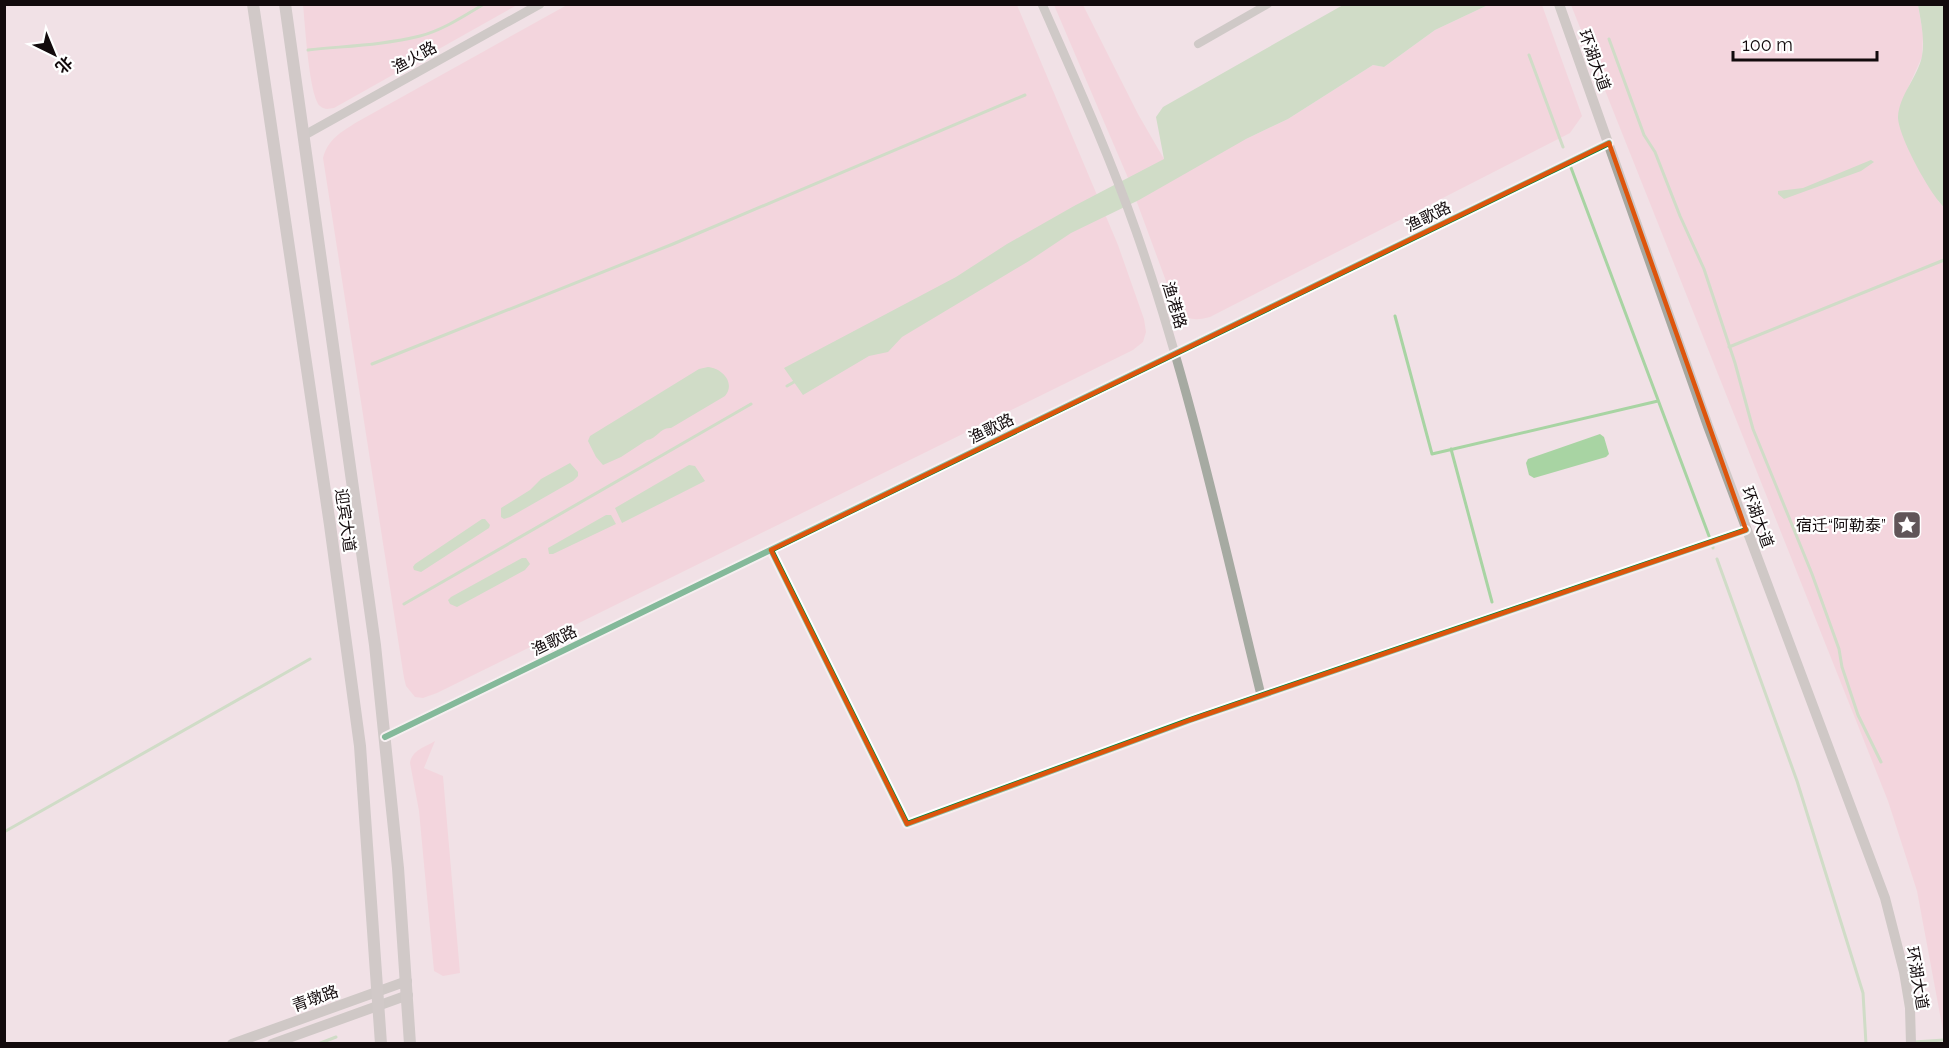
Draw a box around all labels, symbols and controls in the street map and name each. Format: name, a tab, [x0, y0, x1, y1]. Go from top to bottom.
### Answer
north arrow	[24, 24, 84, 84]
scale bar	[1733, 24, 1877, 62]
street label: 环湖大道	[1575, 27, 1614, 93]
text: 100 m	[1742, 34, 1793, 55]
street label: 渔火路	[389, 37, 440, 77]
text: 北	[52, 52, 76, 77]
street label: 渔歌路	[1402, 197, 1454, 236]
street label: 渔港路	[1158, 279, 1191, 331]
street label: 渔歌路	[965, 409, 1017, 448]
street label: 环湖大道	[1738, 484, 1777, 550]
street label: 迎宾大道	[332, 487, 359, 553]
place icon: 宿迁“阿勒泰”	[1891, 509, 1923, 541]
place label: 宿迁“阿勒泰”	[1796, 516, 1886, 535]
street label: 渔歌路	[528, 621, 580, 660]
street label: 环湖大道	[1903, 945, 1932, 1011]
street label: 青墩路	[289, 981, 341, 1016]

